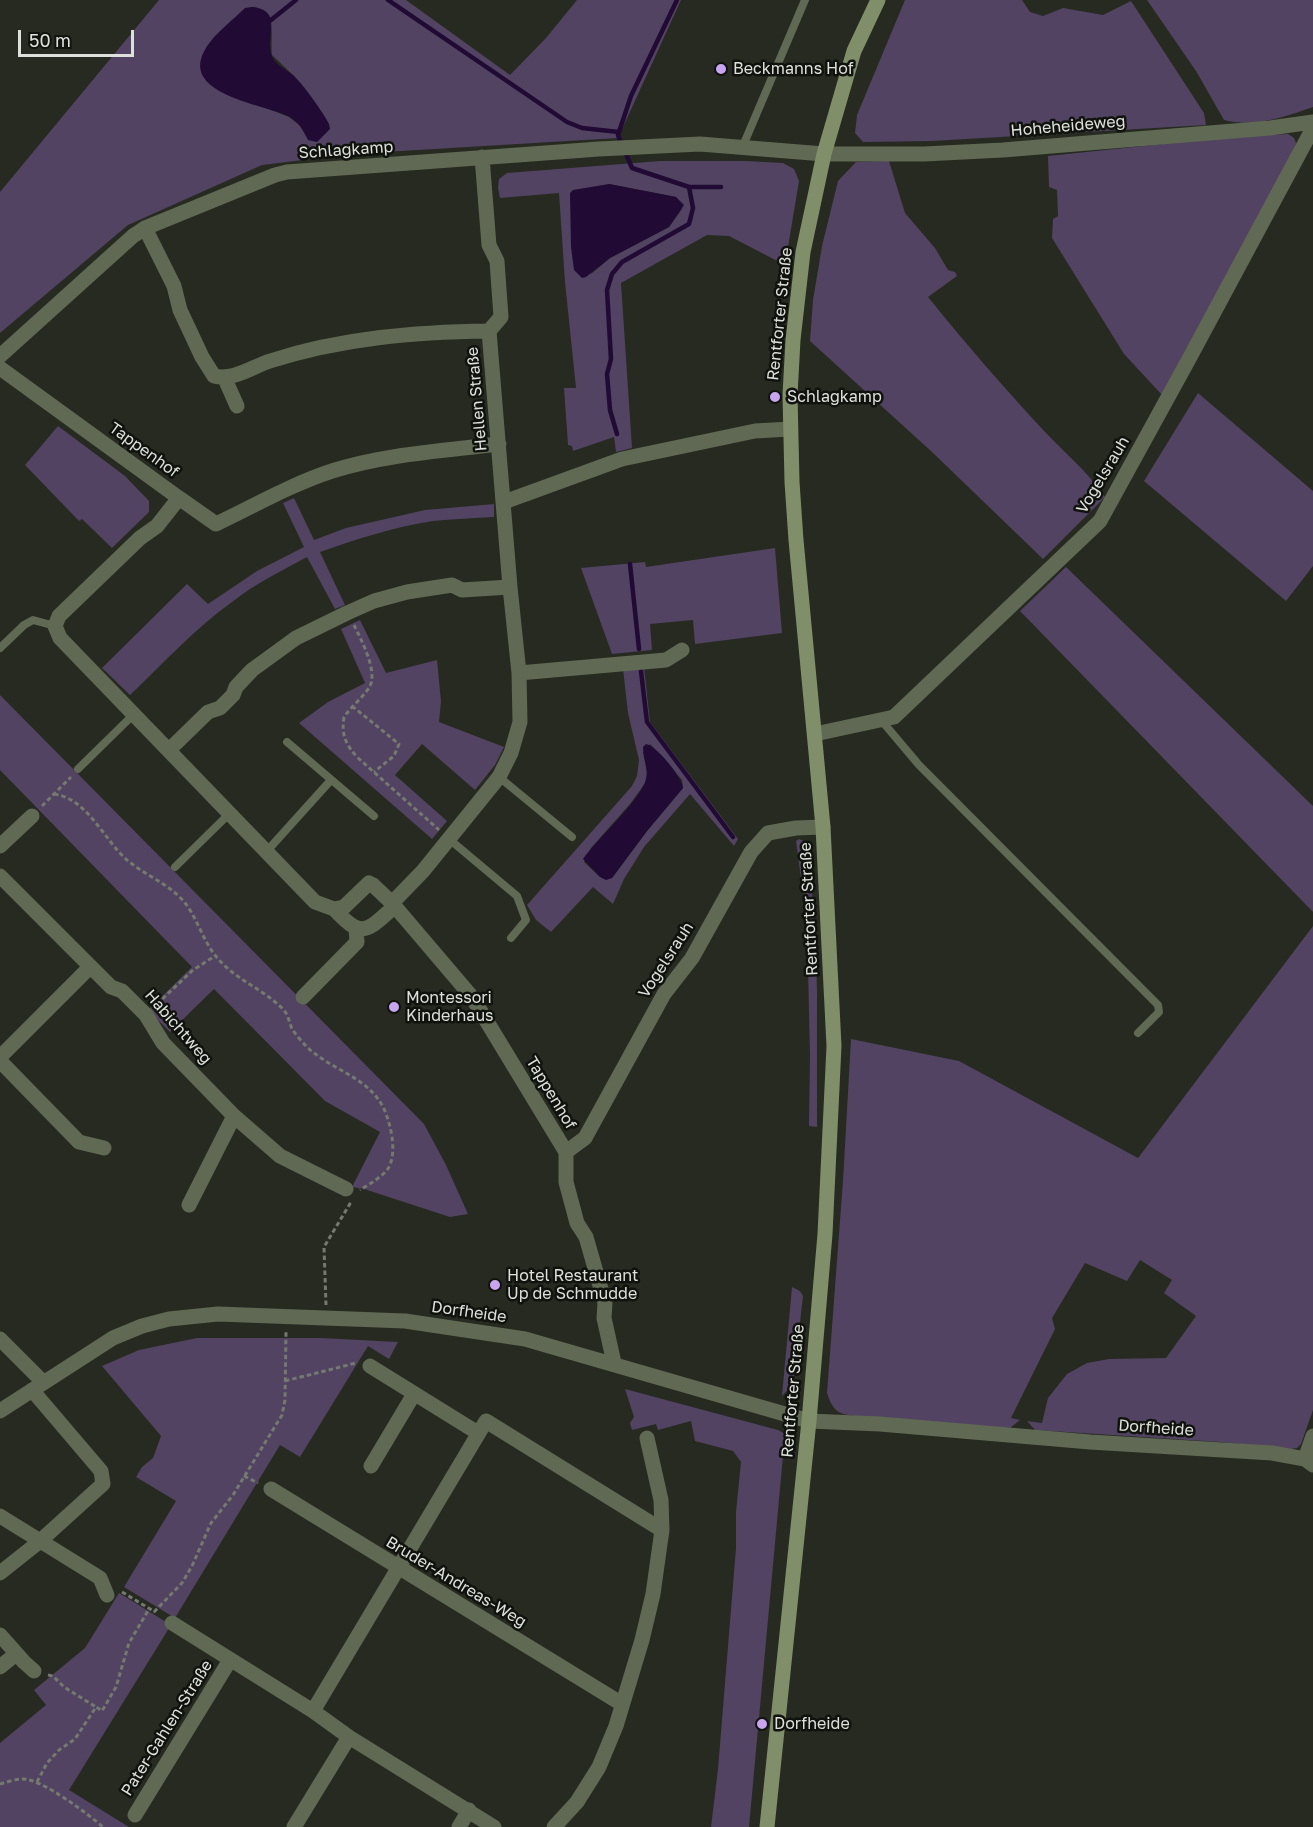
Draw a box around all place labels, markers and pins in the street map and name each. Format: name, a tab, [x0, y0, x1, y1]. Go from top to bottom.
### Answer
place label: Beckmanns Hof	[733, 59, 854, 79]
marker: Beckmanns Hof	[714, 62, 728, 76]
place label: Schlagkamp	[787, 387, 882, 407]
marker: Schlagkamp	[768, 390, 782, 404]
place label: Montessori Kinderhaus	[406, 988, 494, 1026]
marker: Montessori Kinderhaus	[387, 1000, 401, 1014]
place label: Hotel Restaurant Up de Schmudde	[507, 1266, 638, 1304]
marker: Hotel Restaurant Up de Schmudde	[488, 1278, 502, 1292]
place label: Dorfheide	[774, 1714, 850, 1734]
marker: Dorfheide	[755, 1717, 769, 1731]

